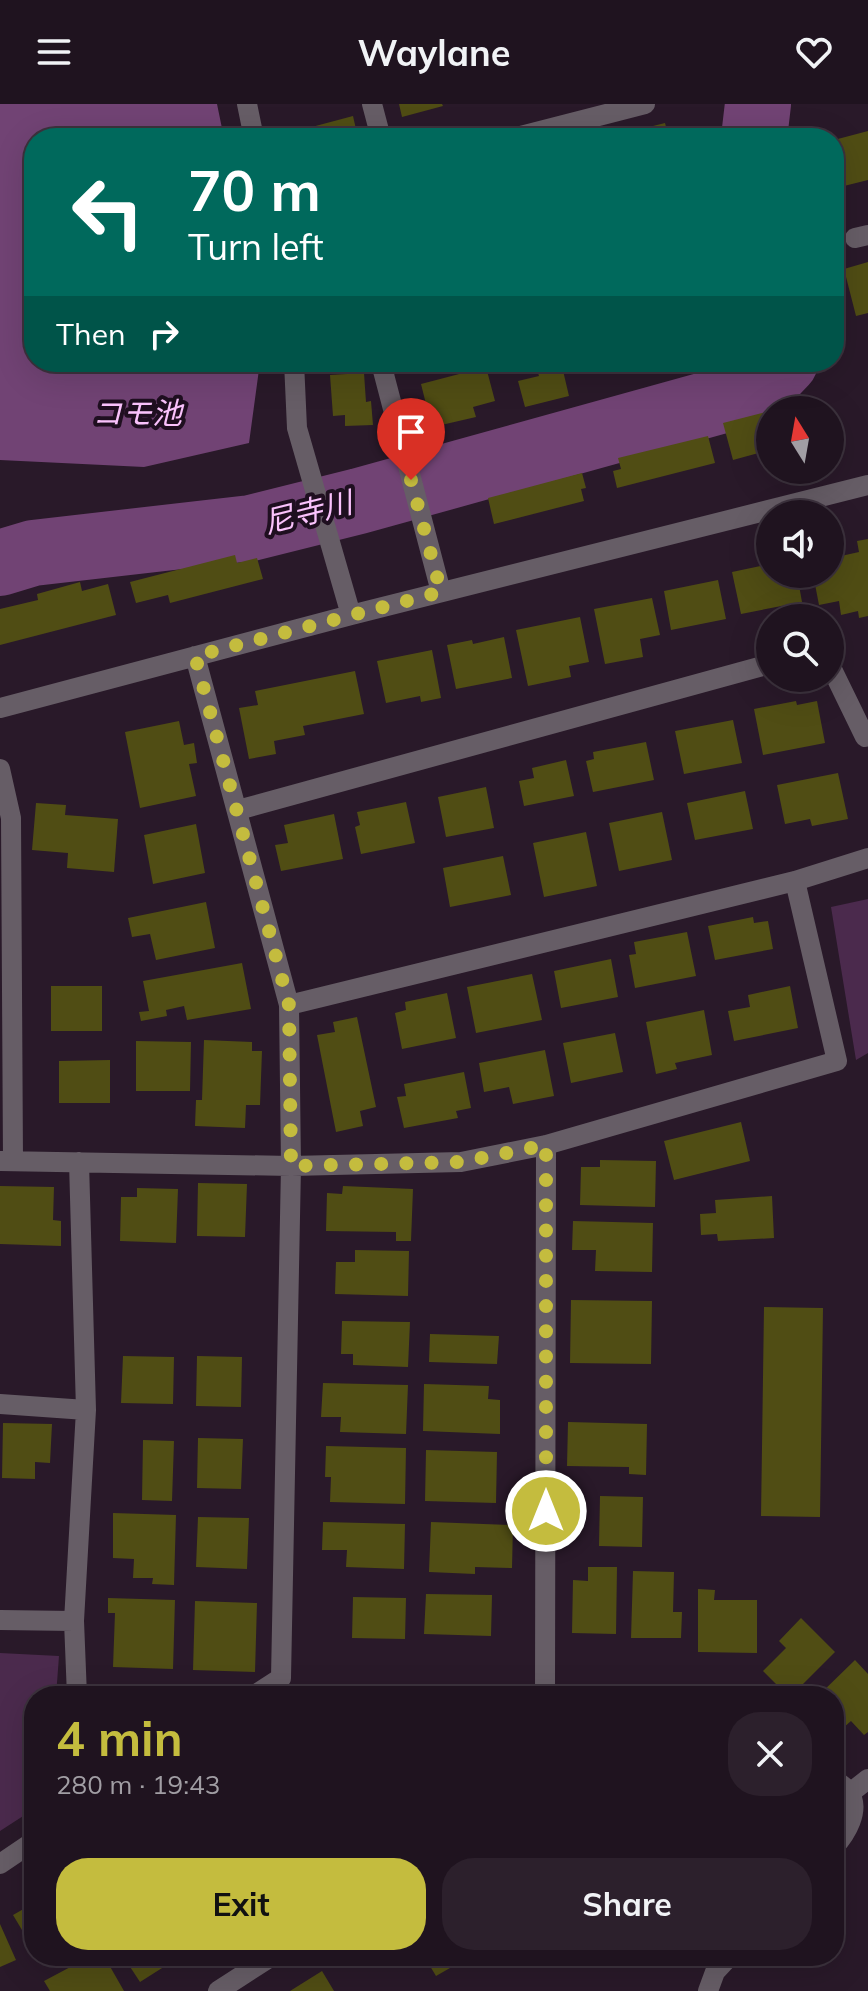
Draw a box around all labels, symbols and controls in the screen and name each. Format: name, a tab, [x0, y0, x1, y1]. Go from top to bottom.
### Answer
icon: menu	[32, 30, 76, 74]
text: Waylane	[357, 30, 511, 75]
icon: heart	[792, 30, 836, 74]
text: 70 m	[188, 155, 321, 225]
icon: left	[56, 160, 160, 264]
text: Turn left	[188, 224, 324, 269]
icon: right	[142, 312, 186, 356]
text: Then	[56, 315, 126, 353]
water label: コモ池	[92, 394, 185, 432]
north arrow	[756, 396, 844, 484]
map controls	[756, 396, 844, 692]
pin	[377, 398, 445, 480]
icon: arrive	[389, 410, 433, 454]
water label: 尼寺川	[259, 482, 359, 541]
button: sound	[756, 500, 844, 588]
button: search	[756, 604, 844, 692]
position arrow	[504, 1469, 588, 1553]
text: 4 min	[56, 1708, 183, 1768]
button: close	[728, 1712, 812, 1796]
text: 280 m · 19:43	[56, 1768, 220, 1801]
button: Exit	[56, 1858, 426, 1950]
button: Share	[442, 1858, 812, 1950]

